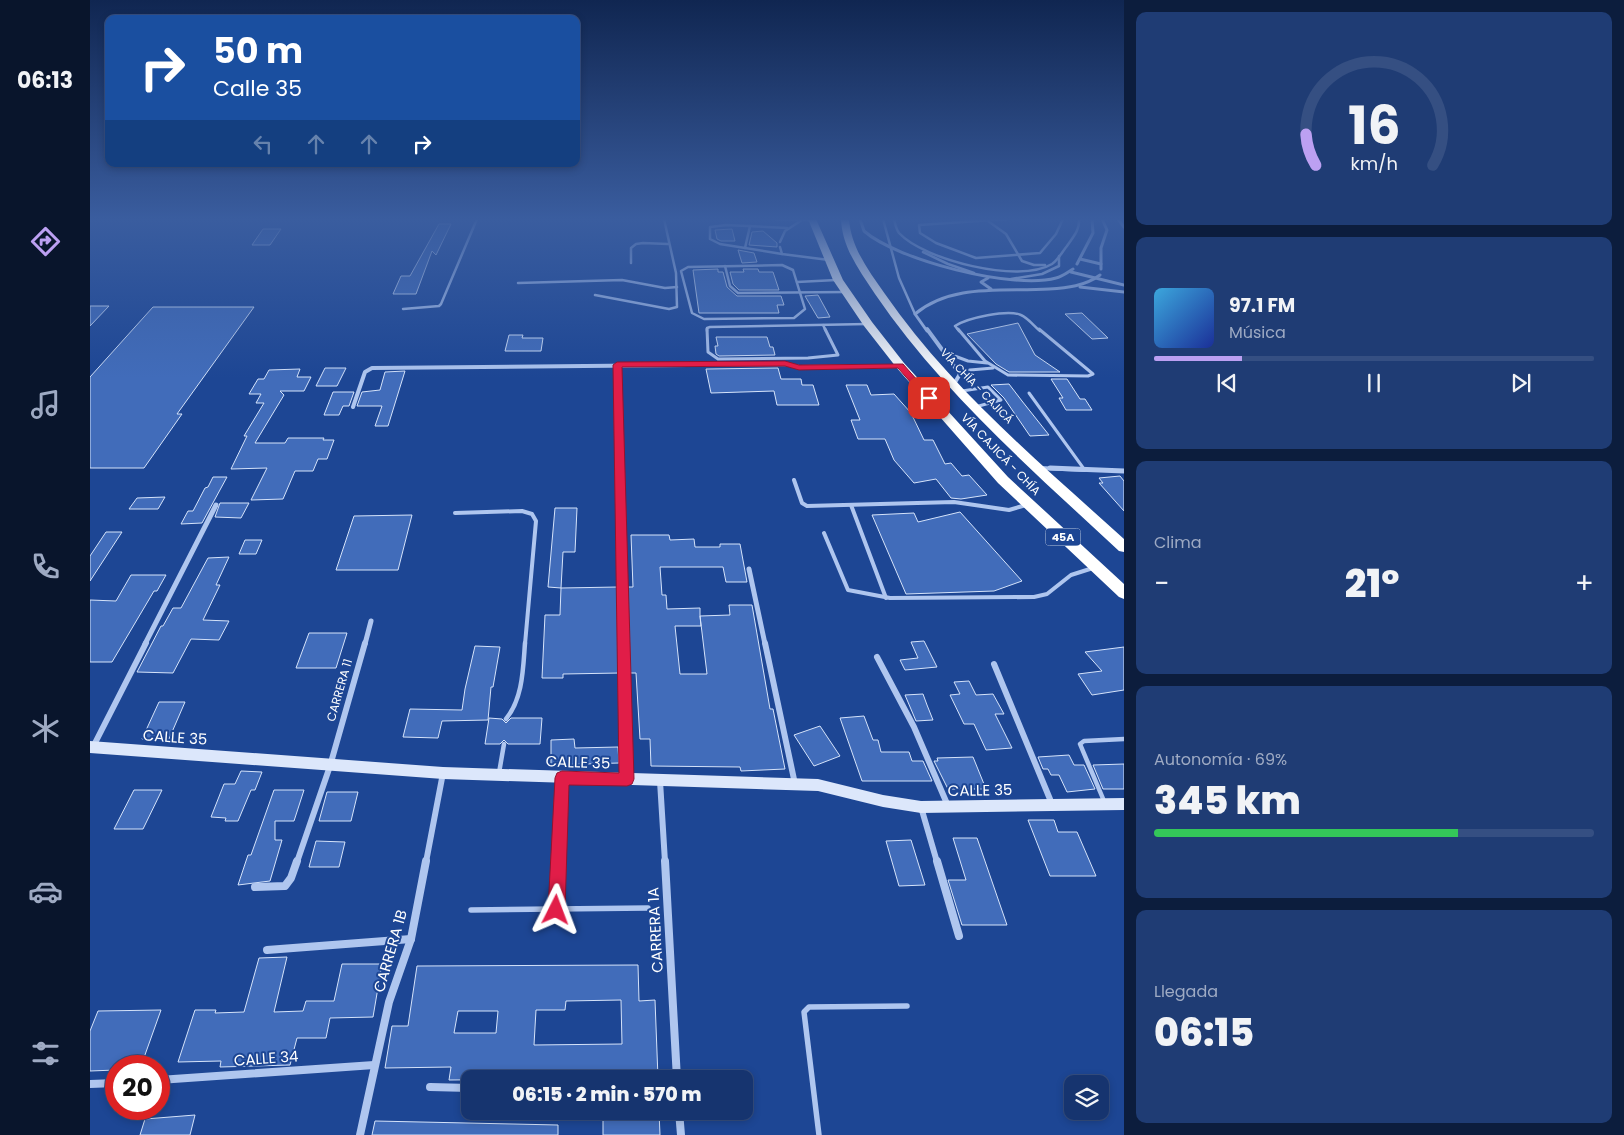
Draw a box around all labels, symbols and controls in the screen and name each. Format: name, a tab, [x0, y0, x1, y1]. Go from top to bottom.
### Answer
text: 50 m	[213, 26, 303, 75]
icon: right	[130, 35, 195, 100]
text: 06:13	[17, 65, 73, 96]
text: Calle 35	[213, 73, 302, 104]
text: 16	[1348, 89, 1400, 162]
icon: left	[249, 130, 277, 158]
icon: ahead	[302, 130, 330, 158]
icon: ahead	[355, 130, 383, 158]
icon: right	[408, 130, 436, 158]
text: km/h	[1350, 151, 1398, 176]
icon: directions	[28, 224, 63, 259]
text: 97.1 FM	[1229, 292, 1295, 319]
text: Música	[1229, 321, 1286, 344]
street label: VÍA CHÍA - CAJICÁ	[937, 345, 1018, 428]
icon: previous	[1213, 369, 1241, 397]
icon: pause	[1360, 369, 1388, 397]
icon: next	[1507, 369, 1535, 397]
pin	[908, 377, 950, 419]
icon: arrive	[915, 384, 943, 412]
icon: music	[28, 387, 63, 422]
street label: VÍA CAJICÁ - CHÍA	[957, 409, 1045, 499]
road number: 45A	[1046, 528, 1080, 546]
text: Clima	[1154, 531, 1202, 554]
icon: phone	[28, 549, 63, 584]
text: 21°	[1345, 557, 1399, 610]
text: −	[1154, 564, 1169, 603]
text: +	[1575, 564, 1594, 603]
street label: CARRERA 11	[322, 657, 356, 723]
icon: climate	[28, 711, 63, 746]
street label: CALLE 35	[142, 724, 208, 750]
text: Autonomía · 69%	[1154, 748, 1287, 771]
street label: CALLE 35	[545, 750, 611, 774]
text: 345 km	[1154, 774, 1301, 827]
street label: CALLE 35	[948, 779, 1012, 801]
icon: car	[28, 874, 63, 909]
position arrow	[529, 883, 581, 935]
street label: CARRERA 1A	[642, 887, 668, 973]
street label: CARRERA 1B	[368, 907, 412, 995]
text: Llegada	[1154, 980, 1218, 1003]
text: 06:15	[1154, 1006, 1254, 1059]
icon: filters	[28, 1036, 63, 1071]
street label: CALLE 34	[233, 1045, 299, 1071]
speed limit sign: 20	[105, 1055, 170, 1120]
map controls	[1064, 1075, 1109, 1120]
button: layers	[1064, 1075, 1109, 1120]
text: 06:15 · 2 min · 570 m	[512, 1081, 702, 1108]

